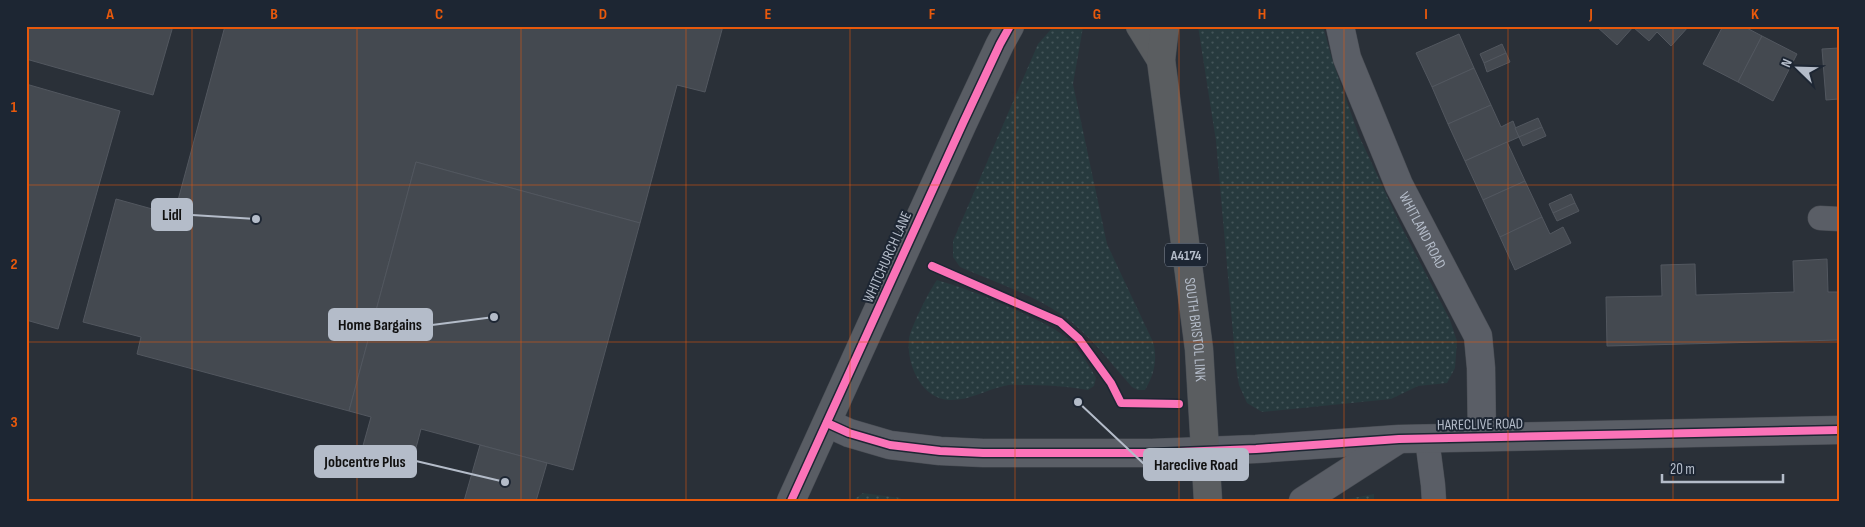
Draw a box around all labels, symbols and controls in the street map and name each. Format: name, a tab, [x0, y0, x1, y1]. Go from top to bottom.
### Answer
text: A	[105, 5, 114, 24]
text: B	[270, 5, 278, 24]
text: C	[435, 5, 443, 24]
text: D	[599, 5, 607, 24]
text: E	[765, 5, 772, 24]
text: F	[929, 5, 936, 24]
text: G	[1093, 5, 1101, 24]
text: H	[1258, 5, 1266, 24]
text: I	[1424, 5, 1428, 24]
text: J	[1588, 5, 1593, 24]
text: K	[1751, 5, 1759, 24]
north arrow	[1772, 42, 1822, 92]
text: N	[1777, 56, 1796, 70]
text: 1	[11, 98, 18, 117]
street label: WHITLAND ROAD	[1394, 189, 1450, 272]
callout: Lidl	[152, 199, 192, 230]
text: Lidl	[162, 206, 182, 225]
street label: WHITCHURCH LANE	[859, 208, 916, 306]
road number: A4174	[1165, 244, 1207, 266]
text: 2	[10, 255, 18, 274]
street label: SOUTH BRISTOL LINK	[1180, 276, 1210, 382]
callout: Home Bargains	[329, 309, 432, 340]
text: Home Bargains	[338, 316, 422, 335]
text: 3	[10, 413, 18, 432]
street label: HARECLIVE ROAD	[1437, 414, 1523, 435]
callout: Jobcentre Plus	[315, 446, 416, 477]
callout: Hareclive Road	[1144, 449, 1248, 480]
scale bar	[1662, 452, 1784, 484]
text: Jobcentre Plus	[323, 453, 406, 472]
text: Hareclive Road	[1154, 456, 1238, 475]
text: 20 m	[1670, 460, 1695, 479]

